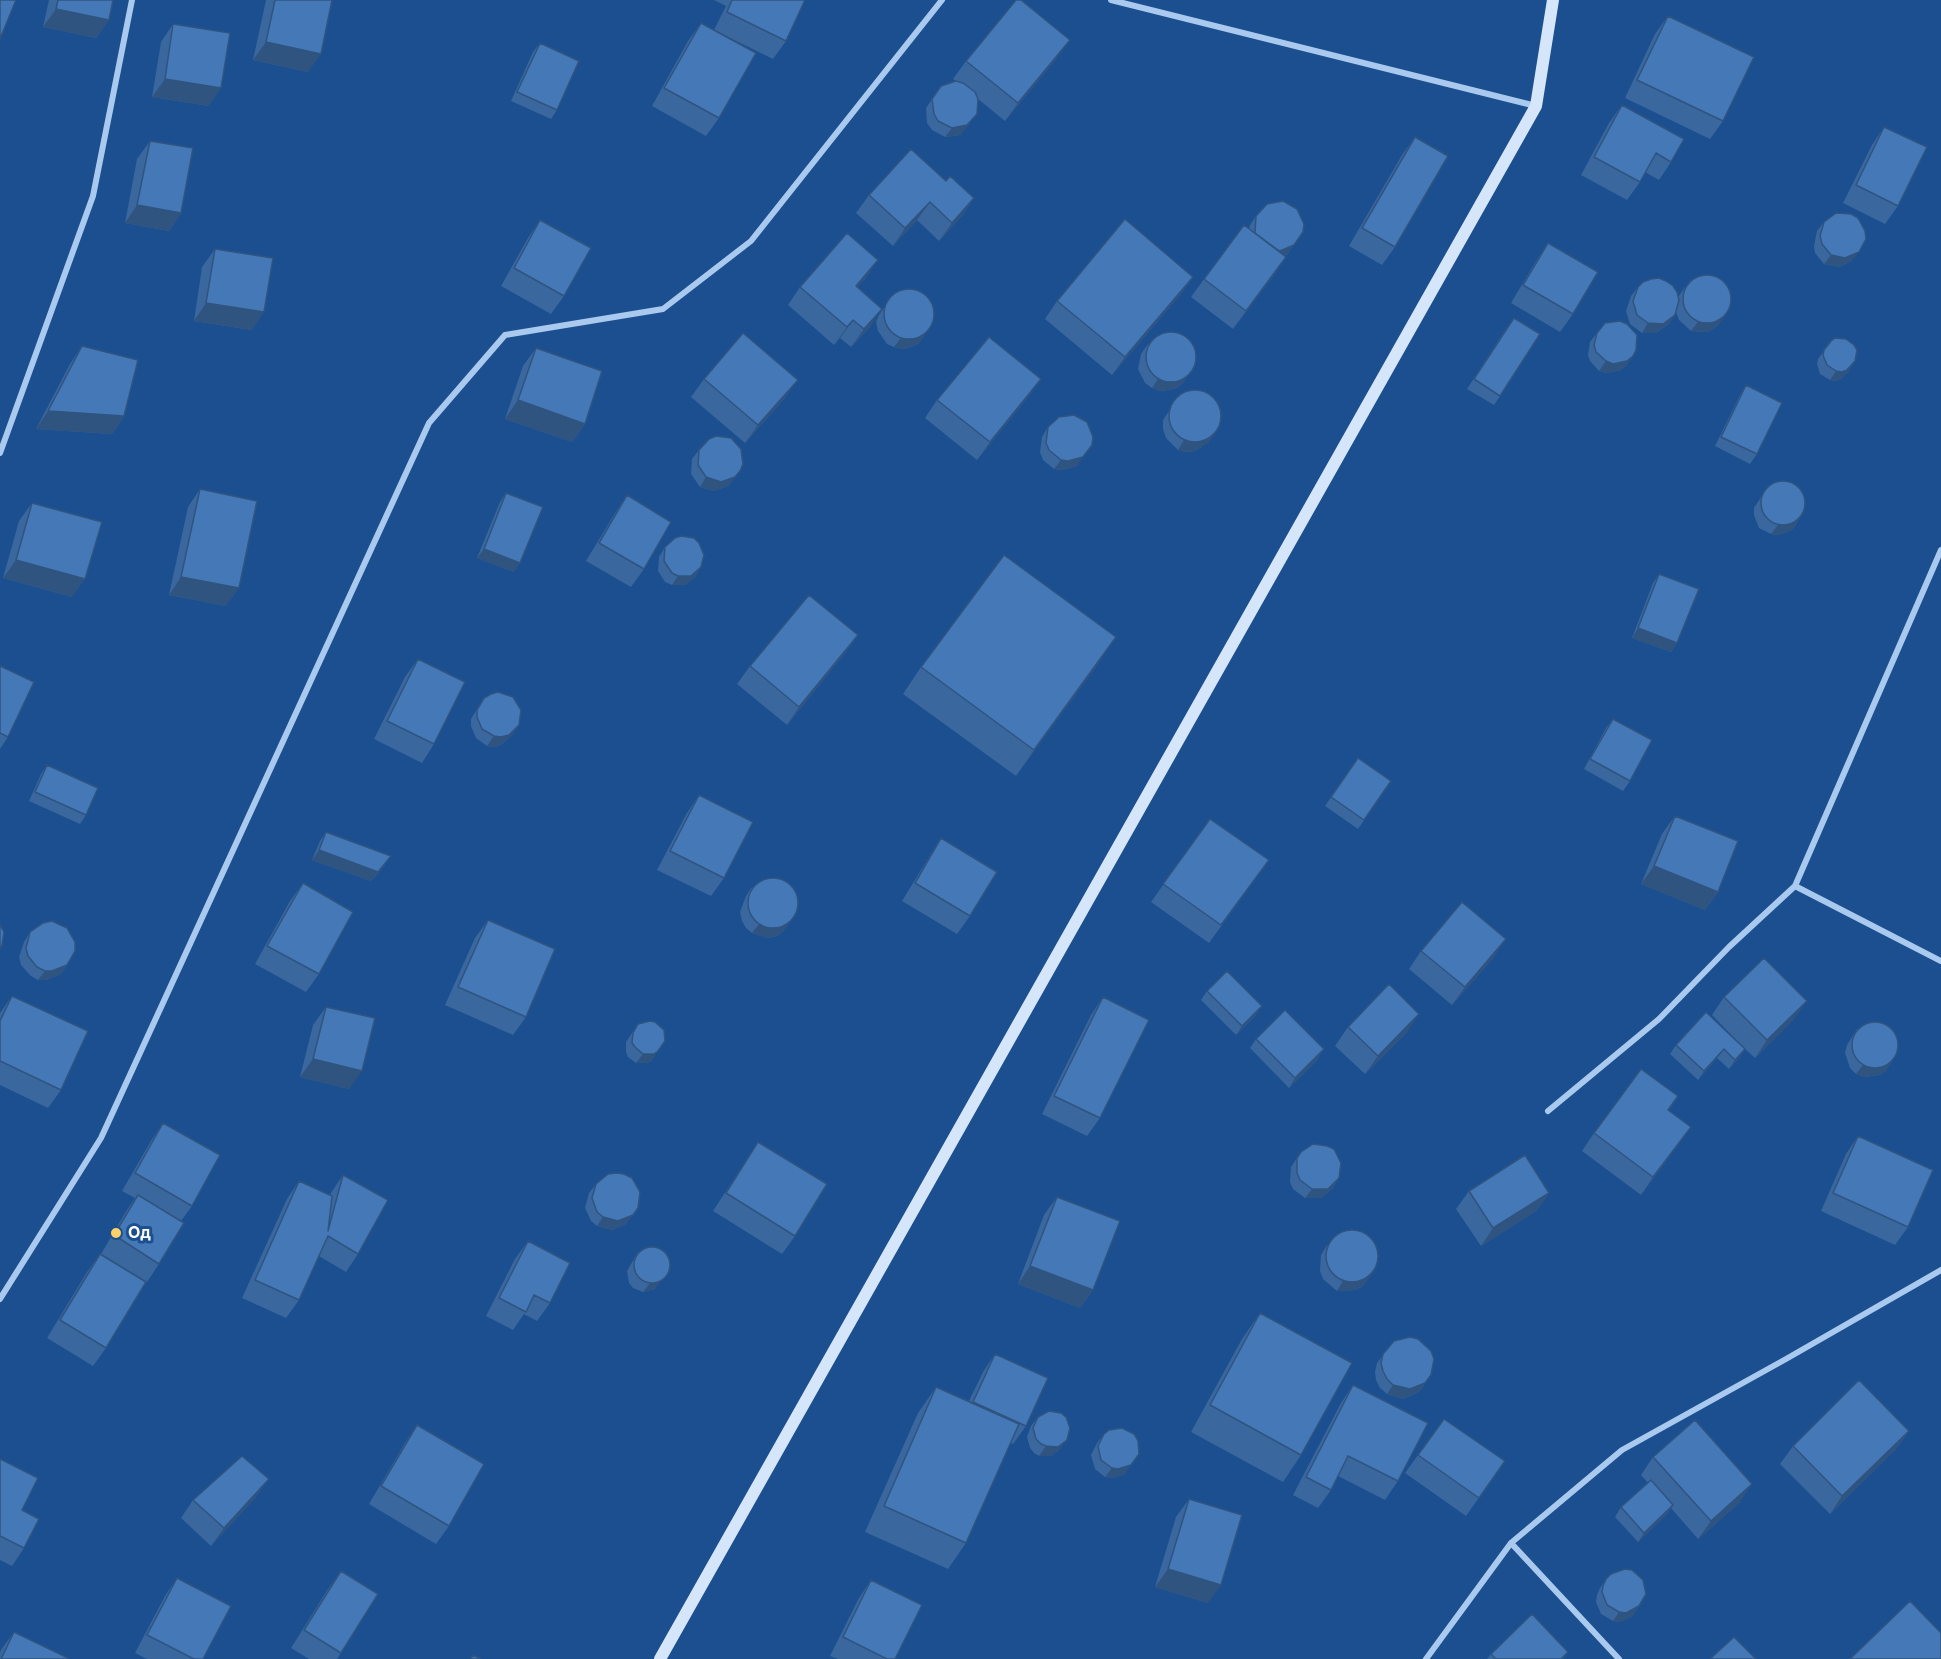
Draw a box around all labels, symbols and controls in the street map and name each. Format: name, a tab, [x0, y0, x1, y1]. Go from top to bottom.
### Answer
place label: Од	[128, 1223, 151, 1243]
marker: Од	[109, 1226, 123, 1240]

